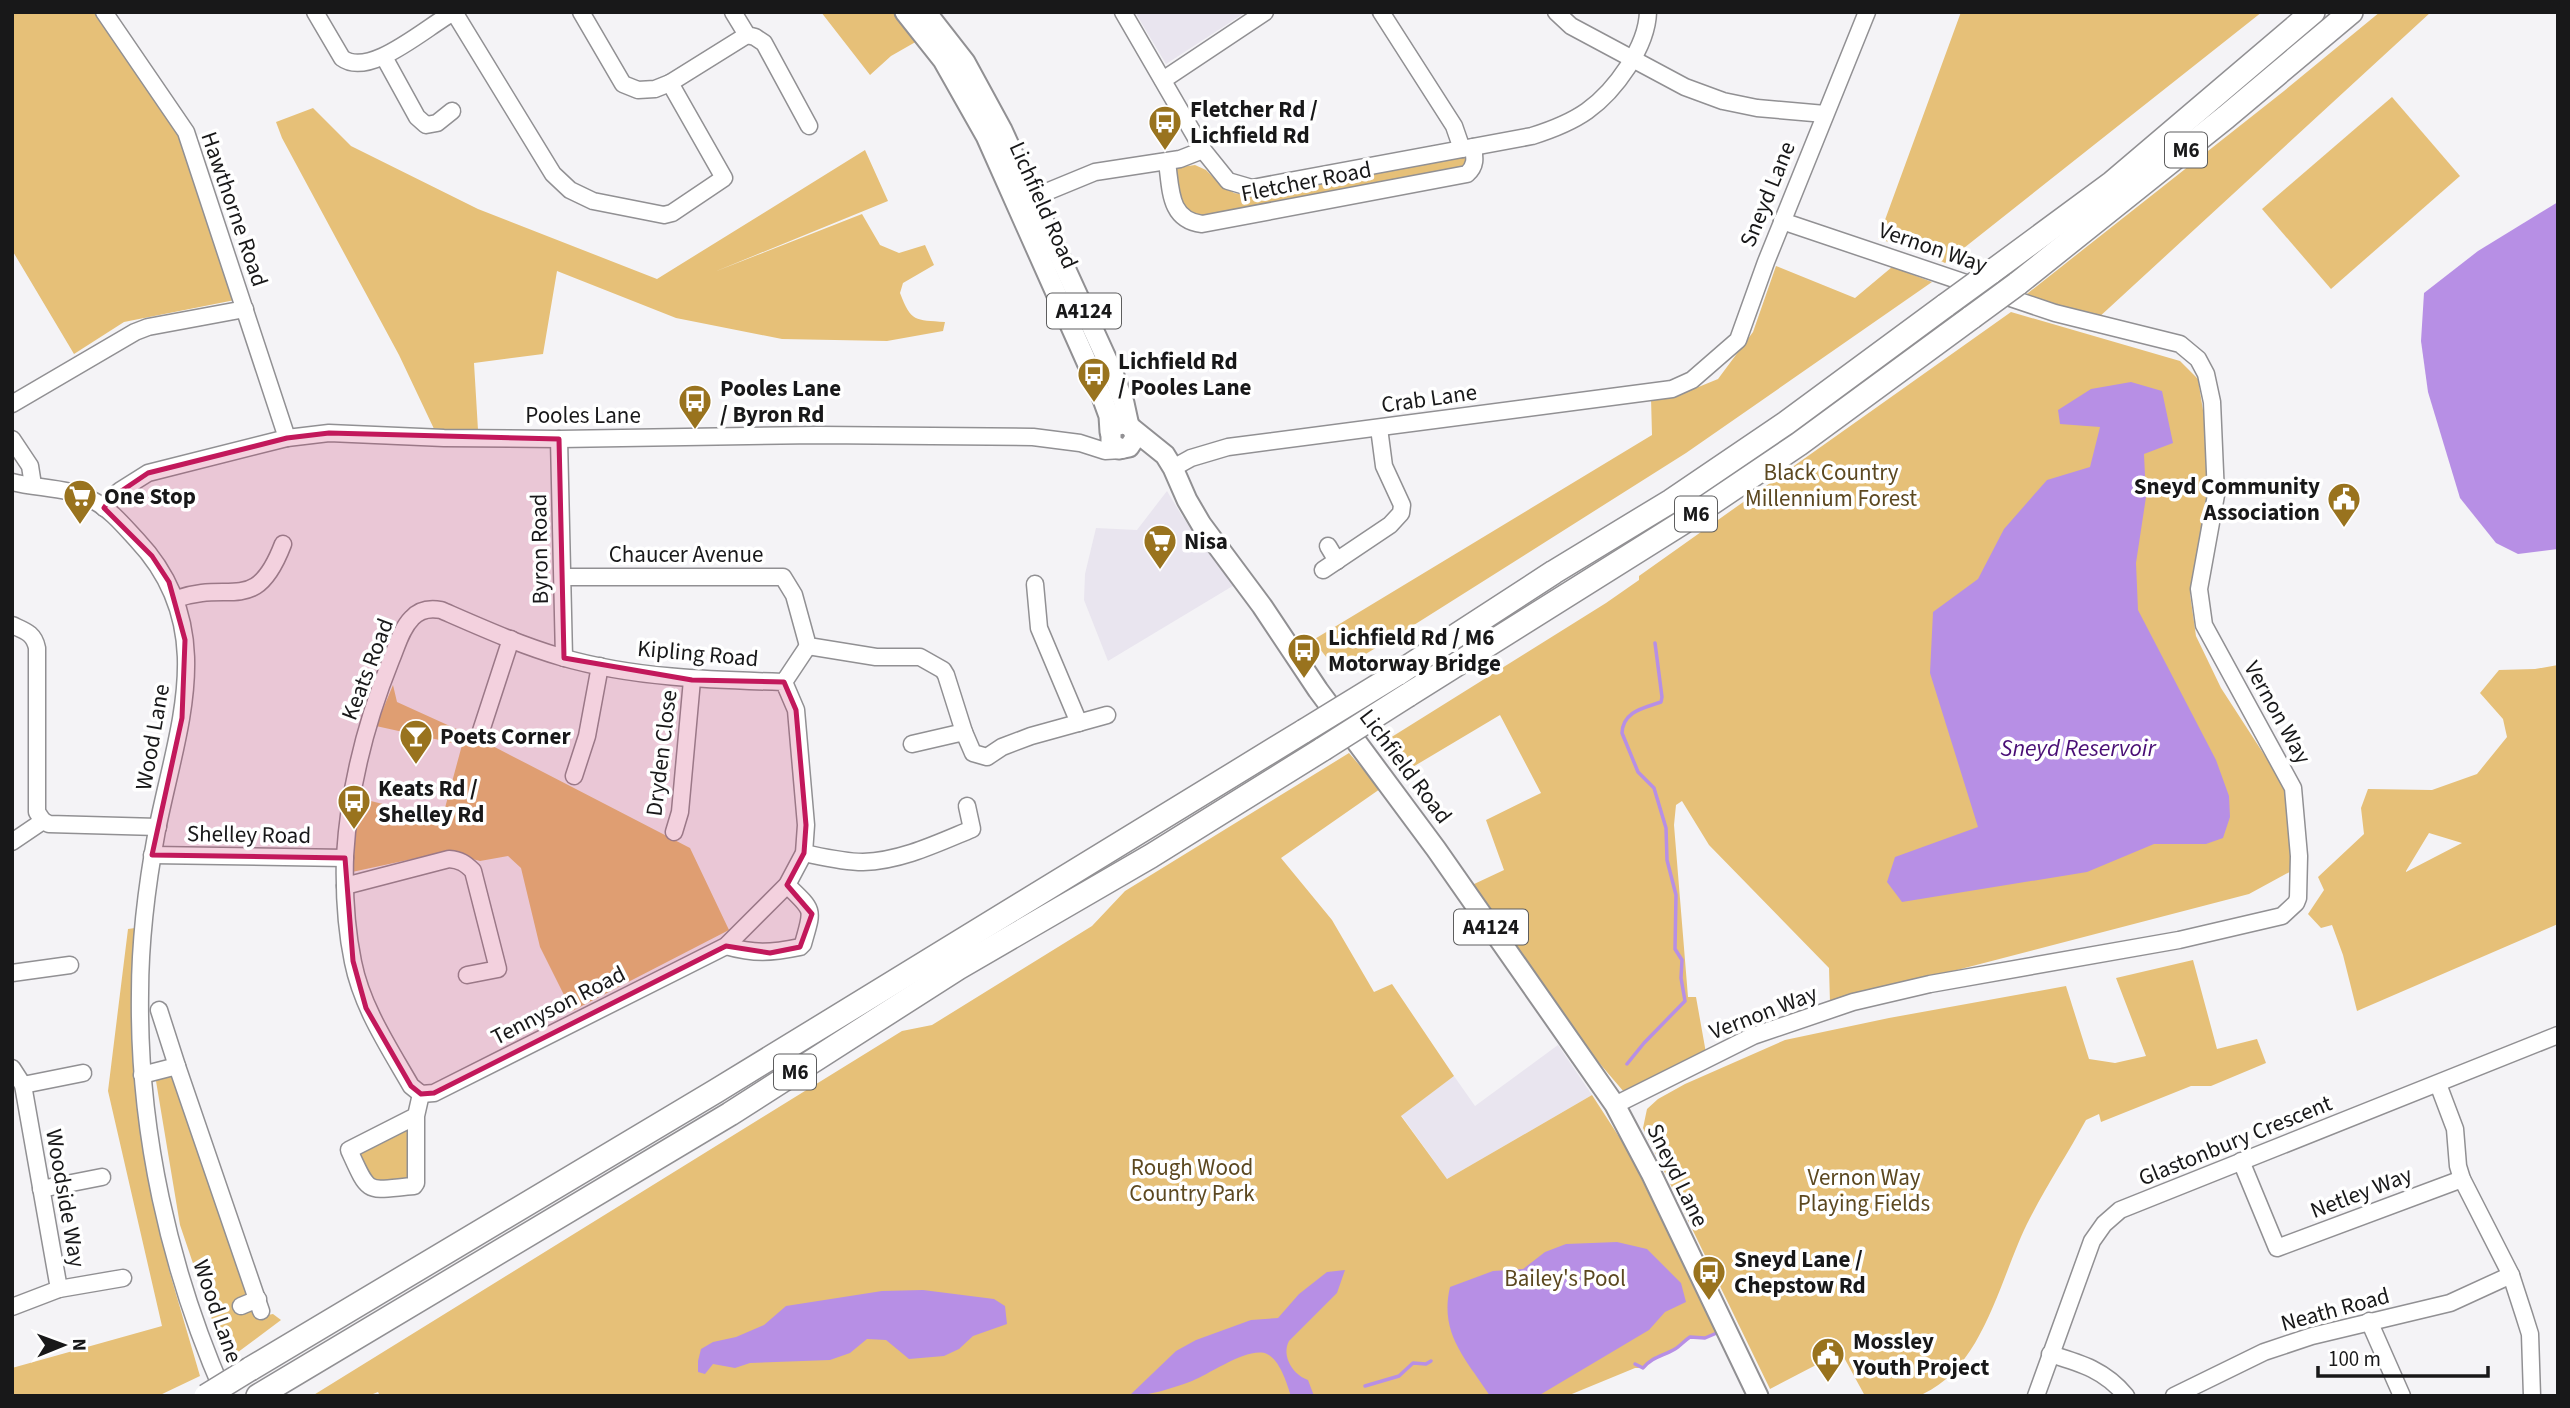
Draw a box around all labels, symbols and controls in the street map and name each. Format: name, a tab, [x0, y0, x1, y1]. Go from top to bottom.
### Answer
place label: Fletcher Rd / Lichfield Rd	[1190, 93, 1318, 152]
bus stop icon: Fletcher Rd / Lichfield Rd	[1146, 103, 1184, 152]
street label: Hawthorne Road	[193, 127, 276, 291]
road number: M6	[2165, 132, 2207, 168]
street label: Lichfield Road	[1001, 136, 1086, 274]
street label: Sneyd Lane	[1731, 136, 1804, 252]
street label: Fletcher Road	[1238, 153, 1374, 210]
street label: Vernon Way	[1874, 213, 1992, 282]
road number: A4124	[1047, 294, 1121, 328]
place label: Lichfield Rd / Pooles Lane	[1118, 345, 1252, 404]
bus stop icon: Lichfield Rd / Pooles Lane	[1075, 355, 1113, 404]
place label: Pooles Lane / Byron Rd	[720, 372, 841, 431]
street label: Crab Lane	[1379, 375, 1479, 422]
bus stop icon: Pooles Lane / Byron Rd	[676, 382, 714, 431]
street label: Pooles Lane	[525, 399, 641, 432]
park label: Black Country Millennium Forest	[1745, 456, 1917, 515]
place label: Sneyd Community Association	[2134, 470, 2320, 529]
supermarket icon: One Stop	[61, 477, 99, 526]
place label: One Stop	[104, 480, 196, 513]
public building icon: Sneyd Community Association	[2325, 480, 2363, 529]
street label: Byron Road	[522, 493, 557, 605]
road number: M6	[1675, 496, 1717, 532]
supermarket icon: Nisa	[1141, 522, 1179, 571]
place label: Nisa	[1184, 525, 1228, 558]
street label: Chaucer Avenue	[609, 538, 763, 571]
street label: Keats Road	[333, 613, 402, 725]
place label: Lichfield Rd / M6 Motorway Bridge	[1328, 621, 1501, 680]
bus stop icon: Lichfield Rd / M6 Motorway Bridge	[1285, 631, 1323, 680]
street label: Kipling Road	[636, 632, 760, 675]
street label: Vernon Way	[2236, 655, 2320, 770]
street label: Wood Lane	[127, 681, 178, 793]
street label: Dryden Close	[637, 688, 686, 818]
street label: Lichfield Road	[1351, 702, 1460, 831]
bar icon: Poets Corner	[397, 717, 435, 766]
place label: Poets Corner	[440, 720, 571, 753]
water label: Sneyd Reservoir	[2000, 731, 2157, 766]
place label: Keats Rd / Shelley Rd	[378, 772, 484, 831]
bus stop icon: Keats Rd / Shelley Rd	[335, 782, 373, 831]
street label: Shelley Road	[187, 817, 311, 852]
road number: A4124	[1454, 909, 1528, 944]
street label: Tennyson Road	[485, 957, 631, 1053]
street label: Vernon Way	[1704, 977, 1822, 1048]
road number: M6	[774, 1054, 816, 1090]
street label: Glastonbury Crescent	[2133, 1086, 2337, 1194]
street label: Sneyd Lane	[1638, 1118, 1717, 1232]
street label: Woodside Way	[37, 1126, 94, 1270]
park label: Rough Wood Country Park	[1129, 1151, 1255, 1210]
street label: Netley Way	[2306, 1158, 2417, 1227]
park label: Vernon Way Playing Fields	[1798, 1161, 1930, 1220]
place label: Sneyd Lane / Chepstow Rd	[1734, 1243, 1866, 1302]
bus stop icon: Sneyd Lane / Chepstow Rd	[1690, 1253, 1728, 1302]
street label: Wood Lane	[184, 1255, 251, 1367]
park label: Bailey's Pool	[1504, 1262, 1626, 1295]
street label: Neath Road	[2277, 1279, 2393, 1340]
north arrow	[28, 1310, 98, 1380]
place label: Mossley Youth Project	[1852, 1325, 1989, 1384]
scale bar	[2318, 1334, 2488, 1378]
public building icon: Mossley Youth Project	[1809, 1335, 1847, 1384]
text: N	[65, 1338, 92, 1351]
text: 100 m	[2328, 1344, 2381, 1374]

